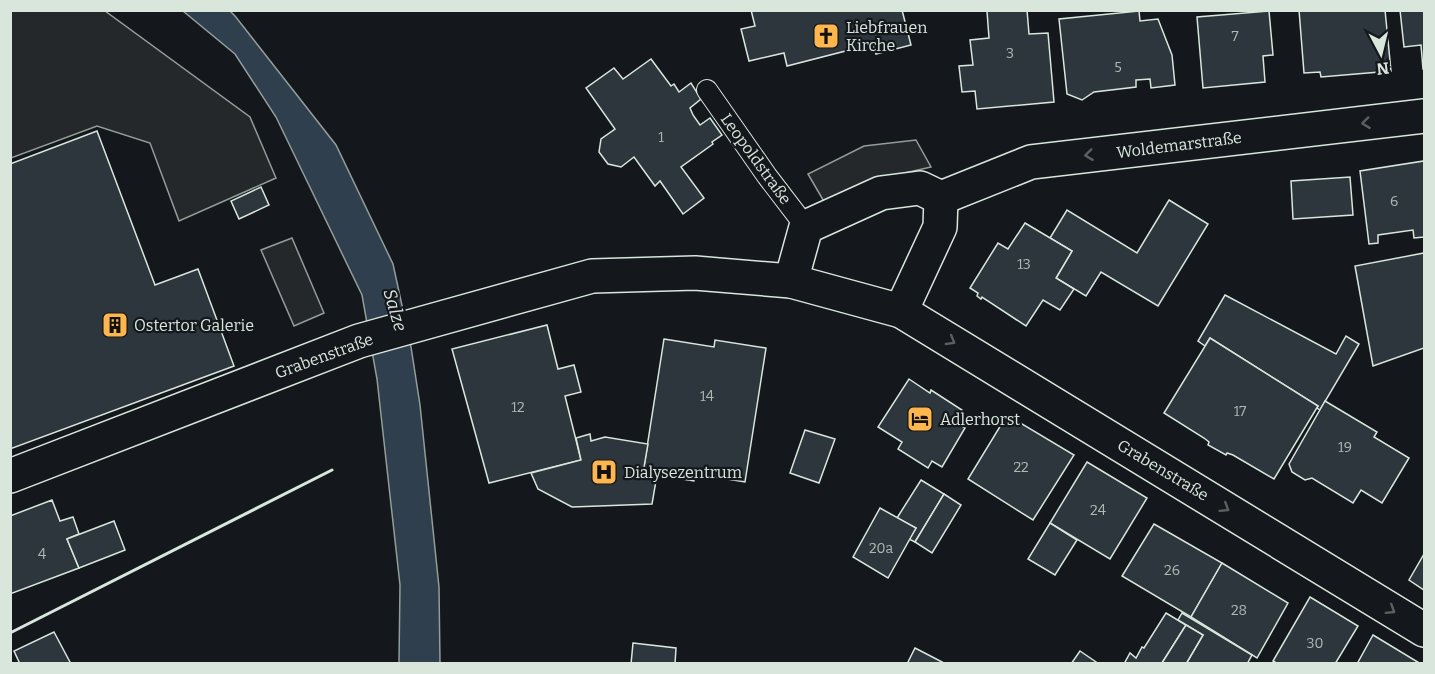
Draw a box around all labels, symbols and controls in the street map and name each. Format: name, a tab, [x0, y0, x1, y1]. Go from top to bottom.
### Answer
place label: Liebfrauen Kirche	[846, 18, 927, 55]
church icon: Liebfrauen Kirche	[811, 21, 841, 51]
north arrow	[1351, 24, 1411, 84]
house number: 7	[1231, 28, 1239, 45]
house number: 3	[1006, 45, 1014, 62]
text: N	[1375, 58, 1390, 79]
house number: 5	[1114, 59, 1122, 76]
street label: Leopoldstraße	[717, 110, 795, 208]
one-way arrow	[1362, 116, 1371, 129]
street label: Woldemarstraße	[1115, 128, 1243, 162]
house number: 1	[658, 129, 664, 146]
one-way arrow	[1085, 148, 1094, 161]
house number: 6	[1390, 193, 1398, 210]
house number: 13	[1017, 256, 1031, 273]
water label: Salze	[378, 286, 412, 334]
building icon: Ostertor Galerie	[100, 310, 130, 340]
place label: Ostertor Galerie	[134, 316, 254, 335]
street label: Grabenstraße	[272, 329, 376, 383]
one-way arrow	[945, 334, 955, 345]
house number: 14	[700, 388, 714, 405]
house number: 12	[511, 399, 525, 416]
house number: 17	[1234, 403, 1246, 420]
hotel icon: Adlerhorst	[905, 404, 935, 434]
place label: Adlerhorst	[940, 410, 1020, 429]
street label: Grabenstraße	[1114, 435, 1212, 505]
house number: 19	[1338, 439, 1352, 456]
hospital icon: Dialysezentrum	[589, 457, 619, 487]
house number: 22	[1013, 459, 1029, 476]
place label: Dialysezentrum	[624, 463, 742, 482]
one-way arrow	[1219, 500, 1229, 512]
house number: 24	[1090, 502, 1106, 519]
house number: 20a	[869, 540, 893, 557]
house number: 4	[38, 546, 46, 563]
house number: 26	[1164, 562, 1180, 579]
house number: 28	[1231, 602, 1247, 619]
one-way arrow	[1385, 602, 1395, 614]
house number: 30	[1307, 635, 1323, 652]

